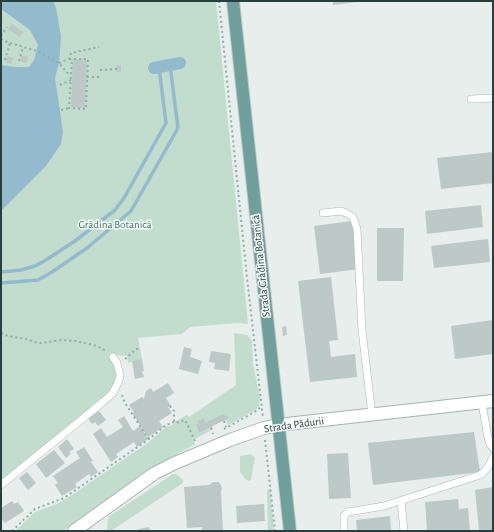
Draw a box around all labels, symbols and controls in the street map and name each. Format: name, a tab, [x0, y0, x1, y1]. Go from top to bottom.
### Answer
street label: Strada Grădina Botanică	[249, 214, 273, 318]
park label: Grădina Botanică	[78, 218, 152, 232]
street label: Strada Pădurii	[263, 414, 325, 436]

